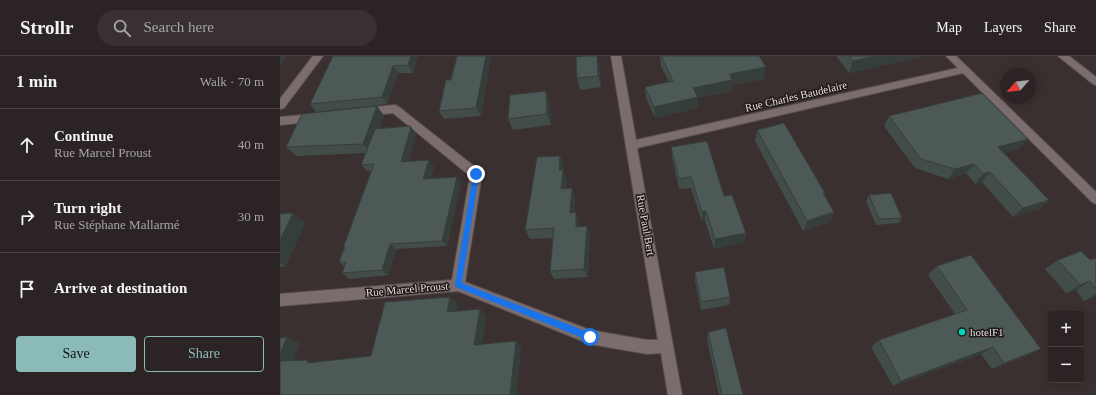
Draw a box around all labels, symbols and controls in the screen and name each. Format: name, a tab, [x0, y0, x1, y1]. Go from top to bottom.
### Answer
search box	[97, 10, 377, 46]
text: Strollr	[20, 17, 73, 38]
icon: search	[111, 17, 133, 39]
text: Search here	[143, 19, 214, 35]
text: Map	[936, 20, 962, 35]
text: Layers	[984, 20, 1022, 35]
text: Share	[1044, 20, 1076, 35]
north arrow	[1000, 68, 1036, 104]
text: 1 min	[16, 72, 57, 91]
text: Walk · 70 m	[200, 74, 264, 89]
street label: Rue Charles Baudelaire	[744, 78, 848, 114]
text: Continue	[54, 128, 113, 144]
icon: ahead	[16, 134, 38, 156]
text: 40 m	[238, 137, 264, 152]
text: Rue Marcel Proust	[54, 145, 151, 160]
route end	[467, 165, 485, 183]
street label: Rue Paul Bert	[635, 194, 657, 256]
text: Turn right	[54, 200, 121, 216]
icon: right	[16, 206, 38, 228]
text: 30 m	[238, 209, 264, 224]
text: Rue Stéphane Mallarmé	[54, 217, 180, 232]
icon: arrive	[16, 278, 38, 300]
street label: Rue Marcel Proust	[365, 279, 449, 299]
text: Arrive at destination	[54, 280, 187, 296]
map controls	[1048, 311, 1084, 383]
button: +	[1048, 311, 1084, 347]
place label: hotelF1	[970, 326, 1004, 338]
marker: hotelF1	[957, 327, 967, 337]
route start	[581, 328, 599, 346]
button: Save	[16, 336, 136, 372]
button: Share	[144, 336, 264, 372]
button: −	[1048, 347, 1084, 383]

